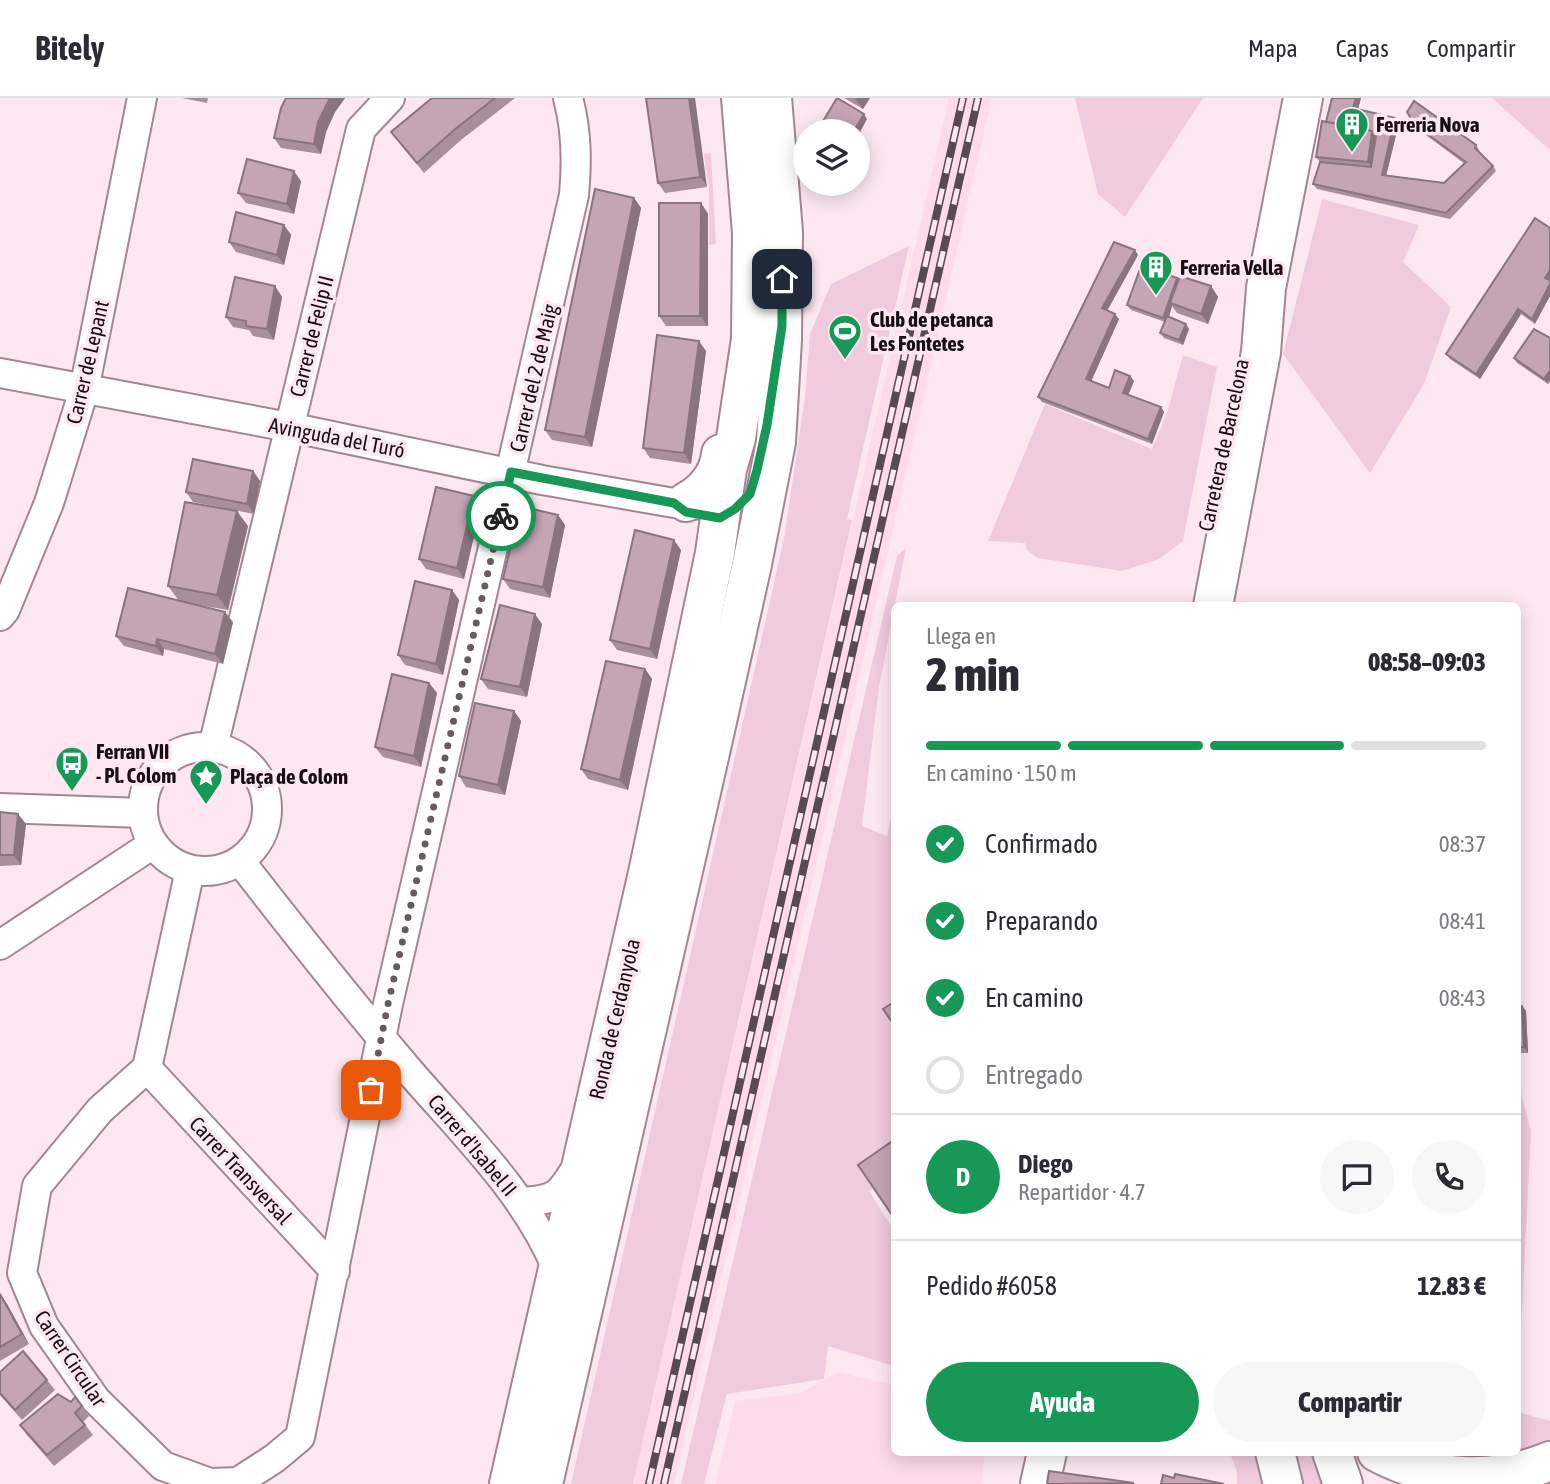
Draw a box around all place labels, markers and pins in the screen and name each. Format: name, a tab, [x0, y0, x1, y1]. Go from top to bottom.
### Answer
building icon: Ferreria Nova	[1333, 105, 1371, 154]
place label: Ferreria Nova	[1376, 112, 1480, 136]
building icon: Ferreria Vella	[1137, 248, 1175, 297]
pin	[752, 249, 812, 309]
place label: Ferreria Vella	[1180, 255, 1283, 279]
place label: Club de petanca Les Fontetes	[870, 307, 994, 355]
sports icon: Club de petanca Les Fontetes	[826, 312, 864, 361]
place label: Ferran VII - Pl. Colom	[96, 739, 176, 787]
bus stop icon: Ferran VII - Pl. Colom	[53, 744, 91, 793]
place icon: Plaça de Colom	[187, 757, 225, 806]
place label: Plaça de Colom	[230, 764, 348, 788]
pin	[341, 1060, 401, 1120]

